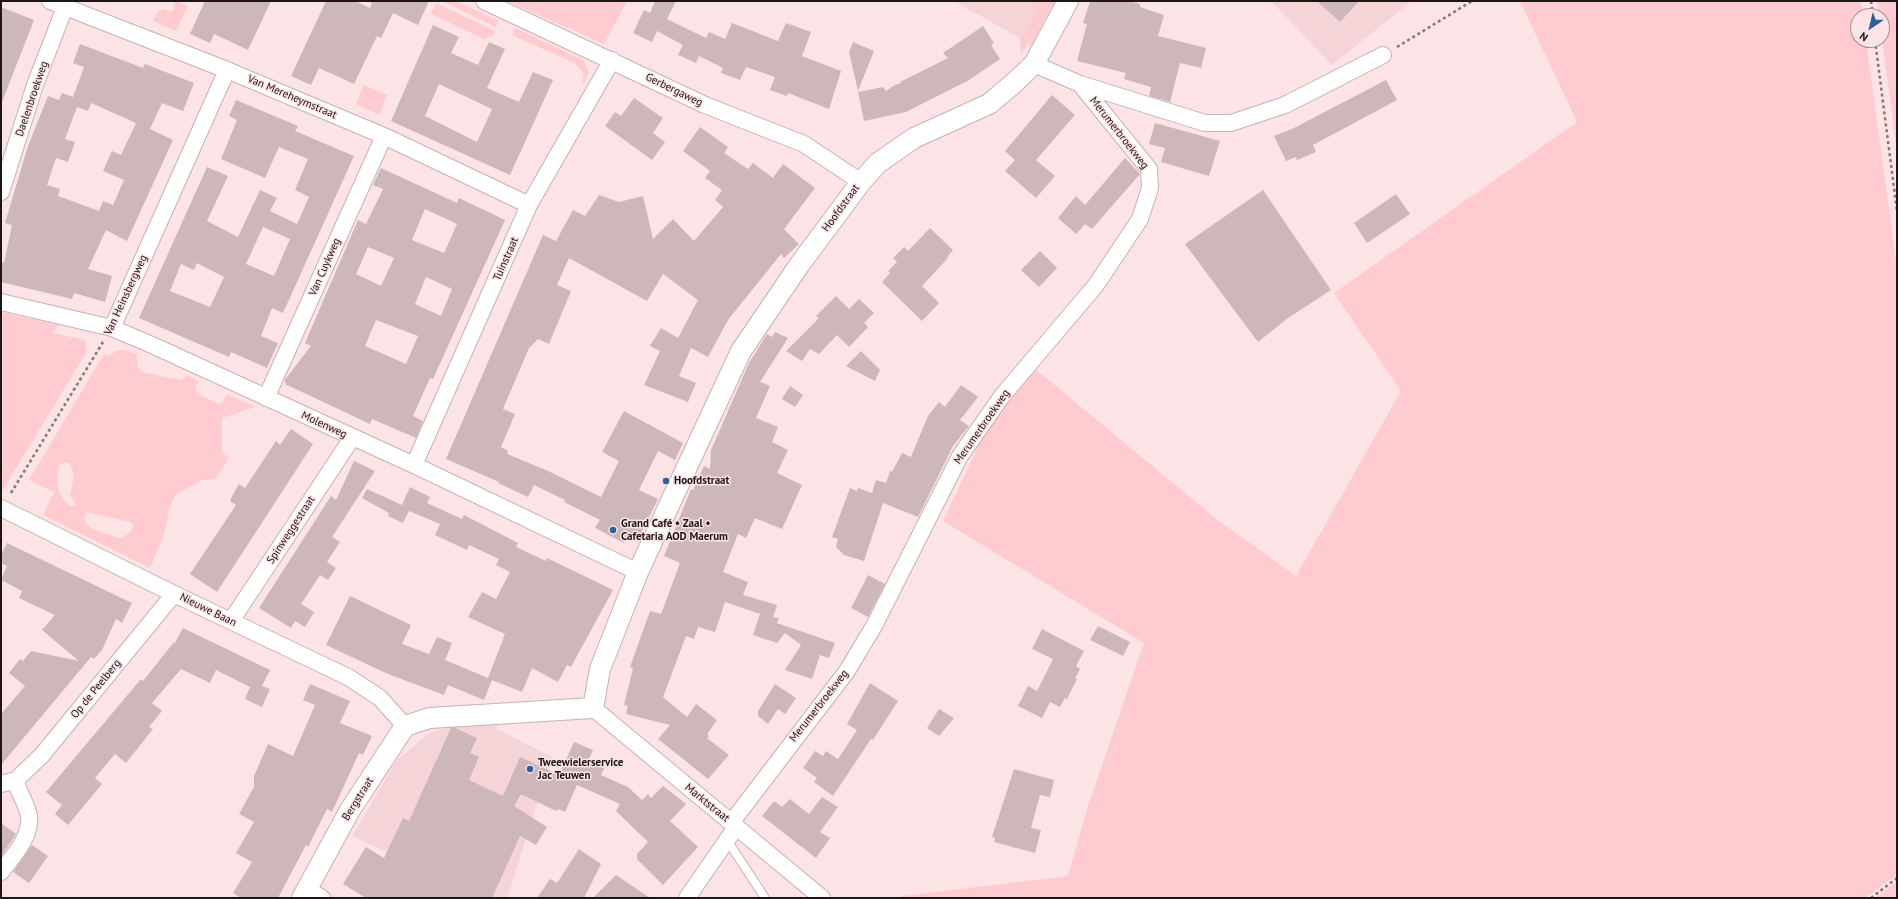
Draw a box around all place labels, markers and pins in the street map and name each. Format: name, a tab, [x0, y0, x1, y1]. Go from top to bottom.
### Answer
place label: Hoofdstraat	[674, 474, 729, 488]
marker: Hoofdstraat	[661, 476, 671, 486]
place label: Grand Café • Zaal • Cafetaria AOD Maerum	[621, 517, 728, 543]
marker: Grand Café • Zaal • Cafetaria AOD Maerum	[608, 525, 618, 535]
place label: Tweewielerservice Jac Teuwen	[538, 756, 623, 782]
marker: Tweewielerservice Jac Teuwen	[525, 764, 535, 774]

